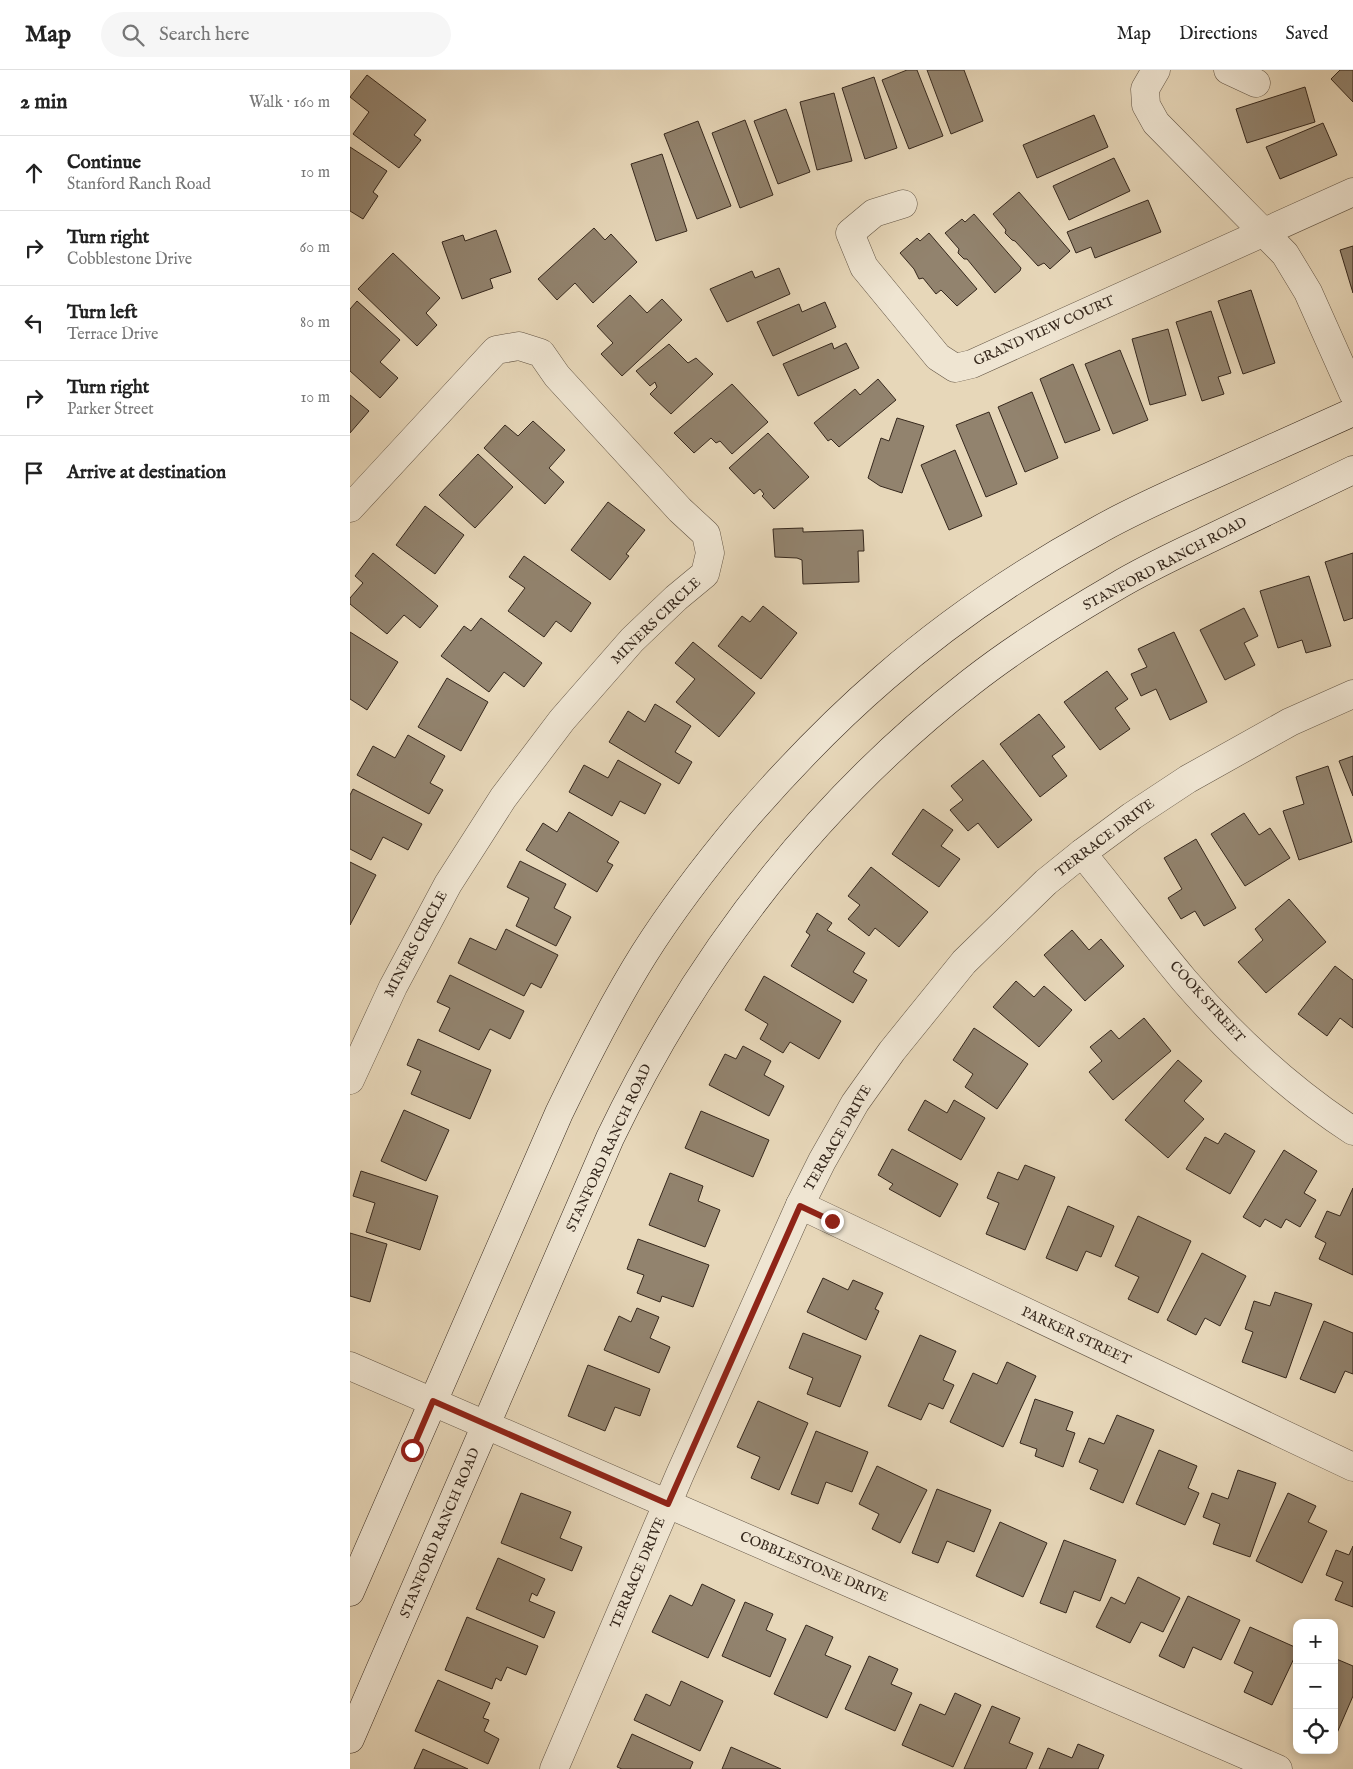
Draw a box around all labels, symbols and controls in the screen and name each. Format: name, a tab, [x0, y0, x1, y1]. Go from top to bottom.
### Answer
search box	[101, 12, 451, 57]
text: Map	[25, 19, 71, 50]
icon: search	[119, 21, 147, 49]
text: Search here	[159, 23, 250, 47]
text: Map	[1117, 23, 1151, 46]
text: Directions	[1179, 23, 1257, 46]
text: Saved	[1285, 23, 1328, 46]
text: 2 min	[20, 89, 67, 116]
text: Walk · 160 m	[249, 93, 330, 113]
text: Continue	[67, 151, 141, 175]
icon: ahead	[20, 159, 48, 187]
text: 10 m	[300, 163, 330, 183]
text: Stanford Ranch Road	[67, 175, 211, 195]
text: Turn right	[67, 226, 149, 250]
icon: right	[20, 234, 48, 262]
text: 60 m	[300, 238, 330, 258]
text: Cobblestone Drive	[67, 250, 192, 270]
street label: GRAND VIEW COURT	[971, 291, 1118, 370]
text: Turn left	[67, 301, 138, 325]
icon: left	[20, 309, 48, 337]
text: 80 m	[300, 313, 330, 333]
text: Terrace Drive	[67, 325, 158, 345]
text: Turn right	[67, 376, 149, 400]
icon: right	[20, 384, 48, 412]
text: 10 m	[300, 388, 330, 408]
text: Parker Street	[67, 400, 154, 420]
icon: arrive	[20, 459, 48, 487]
text: Arrive at destination	[67, 461, 226, 485]
street label: STANFORD RANCH ROAD	[1080, 513, 1250, 615]
street label: MINERS CIRCLE	[607, 573, 705, 668]
street label: TERRACE DRIVE	[1052, 795, 1158, 881]
street label: MINERS CIRCLE	[380, 887, 452, 1000]
street label: COOK STREET	[1166, 957, 1249, 1047]
street label: STANFORD RANCH ROAD	[562, 1061, 656, 1235]
street label: TERRACE DRIVE	[800, 1081, 876, 1194]
route end	[821, 1210, 844, 1233]
street label: PARKER STREET	[1018, 1303, 1134, 1370]
route start	[401, 1439, 424, 1462]
street label: STANFORD RANCH ROAD	[396, 1445, 484, 1621]
street label: TERRACE DRIVE	[606, 1514, 670, 1632]
street label: COBBLESTONE DRIVE	[737, 1528, 891, 1607]
map controls	[1293, 1619, 1338, 1754]
button: +	[1293, 1619, 1338, 1664]
button: −	[1293, 1664, 1338, 1709]
button: locate	[1293, 1709, 1338, 1754]

